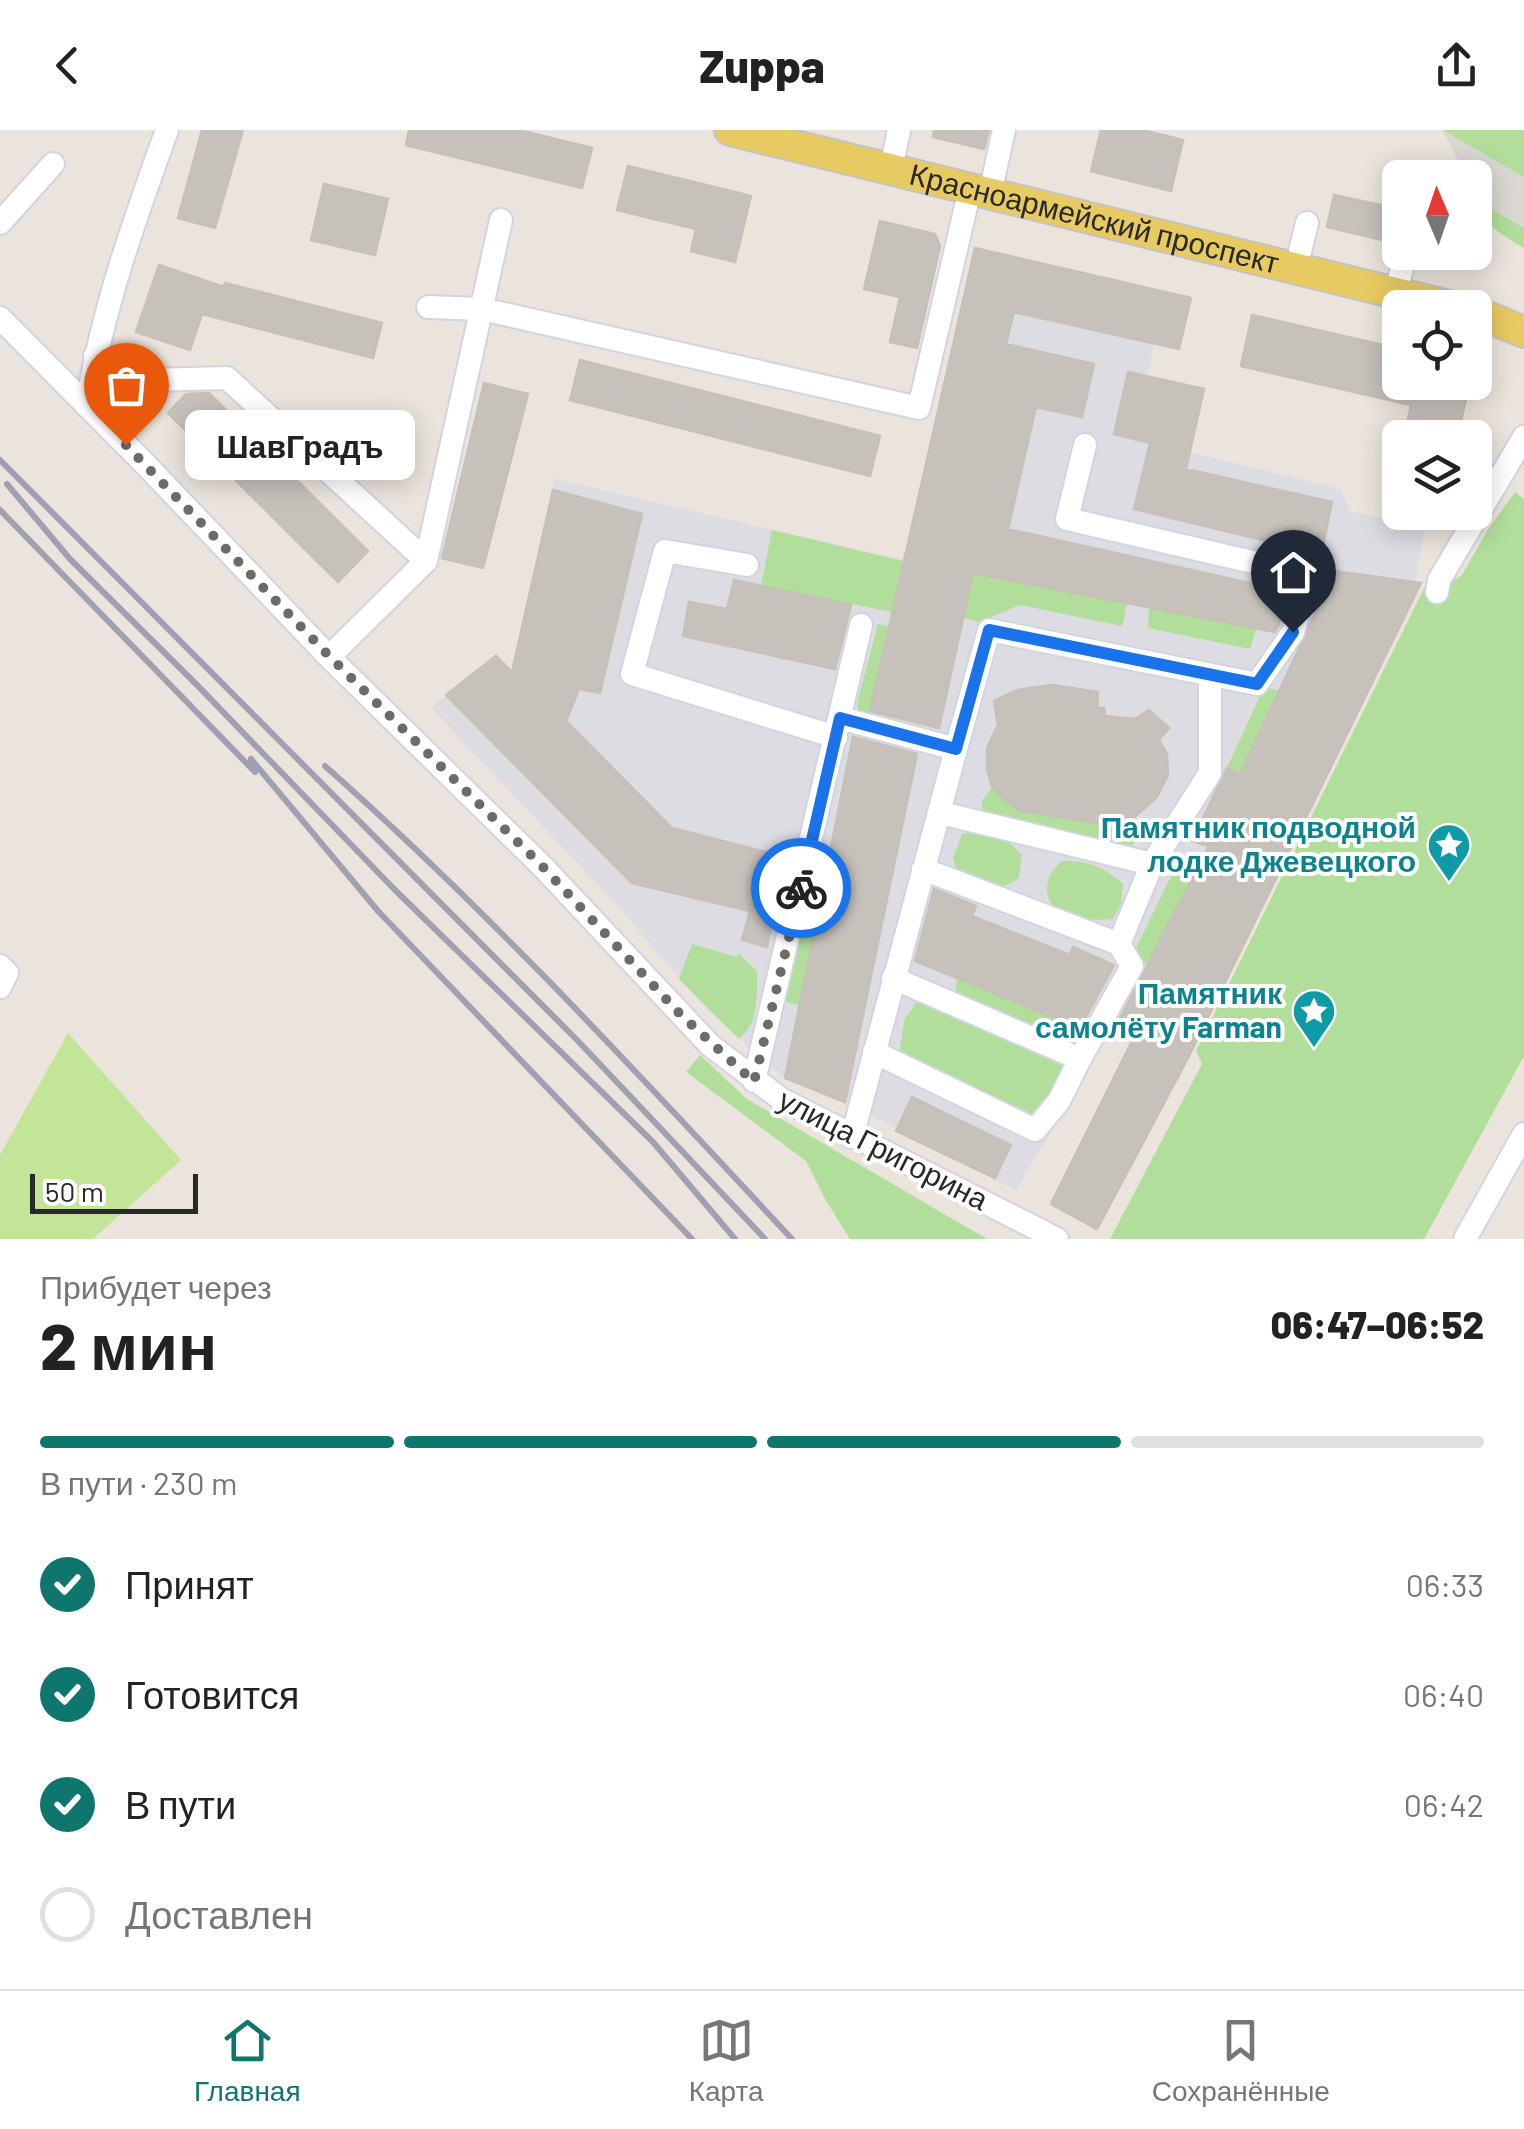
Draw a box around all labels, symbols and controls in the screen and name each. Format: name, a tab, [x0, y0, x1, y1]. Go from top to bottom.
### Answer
icon: back	[40, 38, 95, 93]
text: Zuppa	[699, 38, 825, 92]
icon: share	[1429, 38, 1484, 93]
street label: Красноармейский проспект	[906, 155, 1283, 280]
north arrow	[1382, 160, 1492, 270]
map controls	[1382, 160, 1492, 530]
button: locate	[1382, 290, 1492, 400]
pin	[84, 343, 169, 446]
icon: bag	[99, 358, 154, 413]
callout: ШавГрадъ	[186, 410, 416, 480]
button: layers	[1382, 420, 1492, 530]
text: ШавГрадъ	[216, 426, 384, 464]
pin	[1251, 530, 1336, 633]
icon: home	[1266, 545, 1321, 600]
place label: Памятник подводной лодке Джевецкого	[1101, 808, 1416, 878]
place icon: Памятник подводной лодке Джевецкого	[1426, 822, 1472, 883]
courier	[751, 838, 851, 938]
icon: bike	[774, 861, 829, 916]
place label: Памятник самолёту Farman	[1035, 974, 1283, 1044]
place icon: Памятник самолёту Farman	[1291, 988, 1337, 1049]
street label: улица Григорина	[773, 1080, 995, 1217]
scale bar	[30, 1169, 198, 1214]
text: 50 m	[45, 1174, 104, 1208]
text: Прибудет через	[40, 1267, 272, 1305]
text: 06:47–06:52	[1270, 1301, 1484, 1347]
text: 2 мин	[40, 1305, 217, 1383]
text: В пути · 230 m	[40, 1463, 238, 1501]
icon: check	[40, 1557, 95, 1612]
text: Принят	[125, 1561, 254, 1607]
text: 06:33	[1406, 1565, 1484, 1603]
icon: check	[40, 1667, 95, 1722]
text: Готовится	[125, 1671, 299, 1717]
text: 06:40	[1403, 1675, 1484, 1713]
icon: check	[40, 1777, 95, 1832]
text: В пути	[125, 1781, 236, 1827]
text: 06:42	[1404, 1785, 1484, 1823]
text: Доставлен	[125, 1891, 313, 1937]
tab: Главная	[194, 2013, 301, 2108]
tab: Карта	[689, 2013, 764, 2108]
tab: Сохранённые	[1152, 2013, 1330, 2108]

